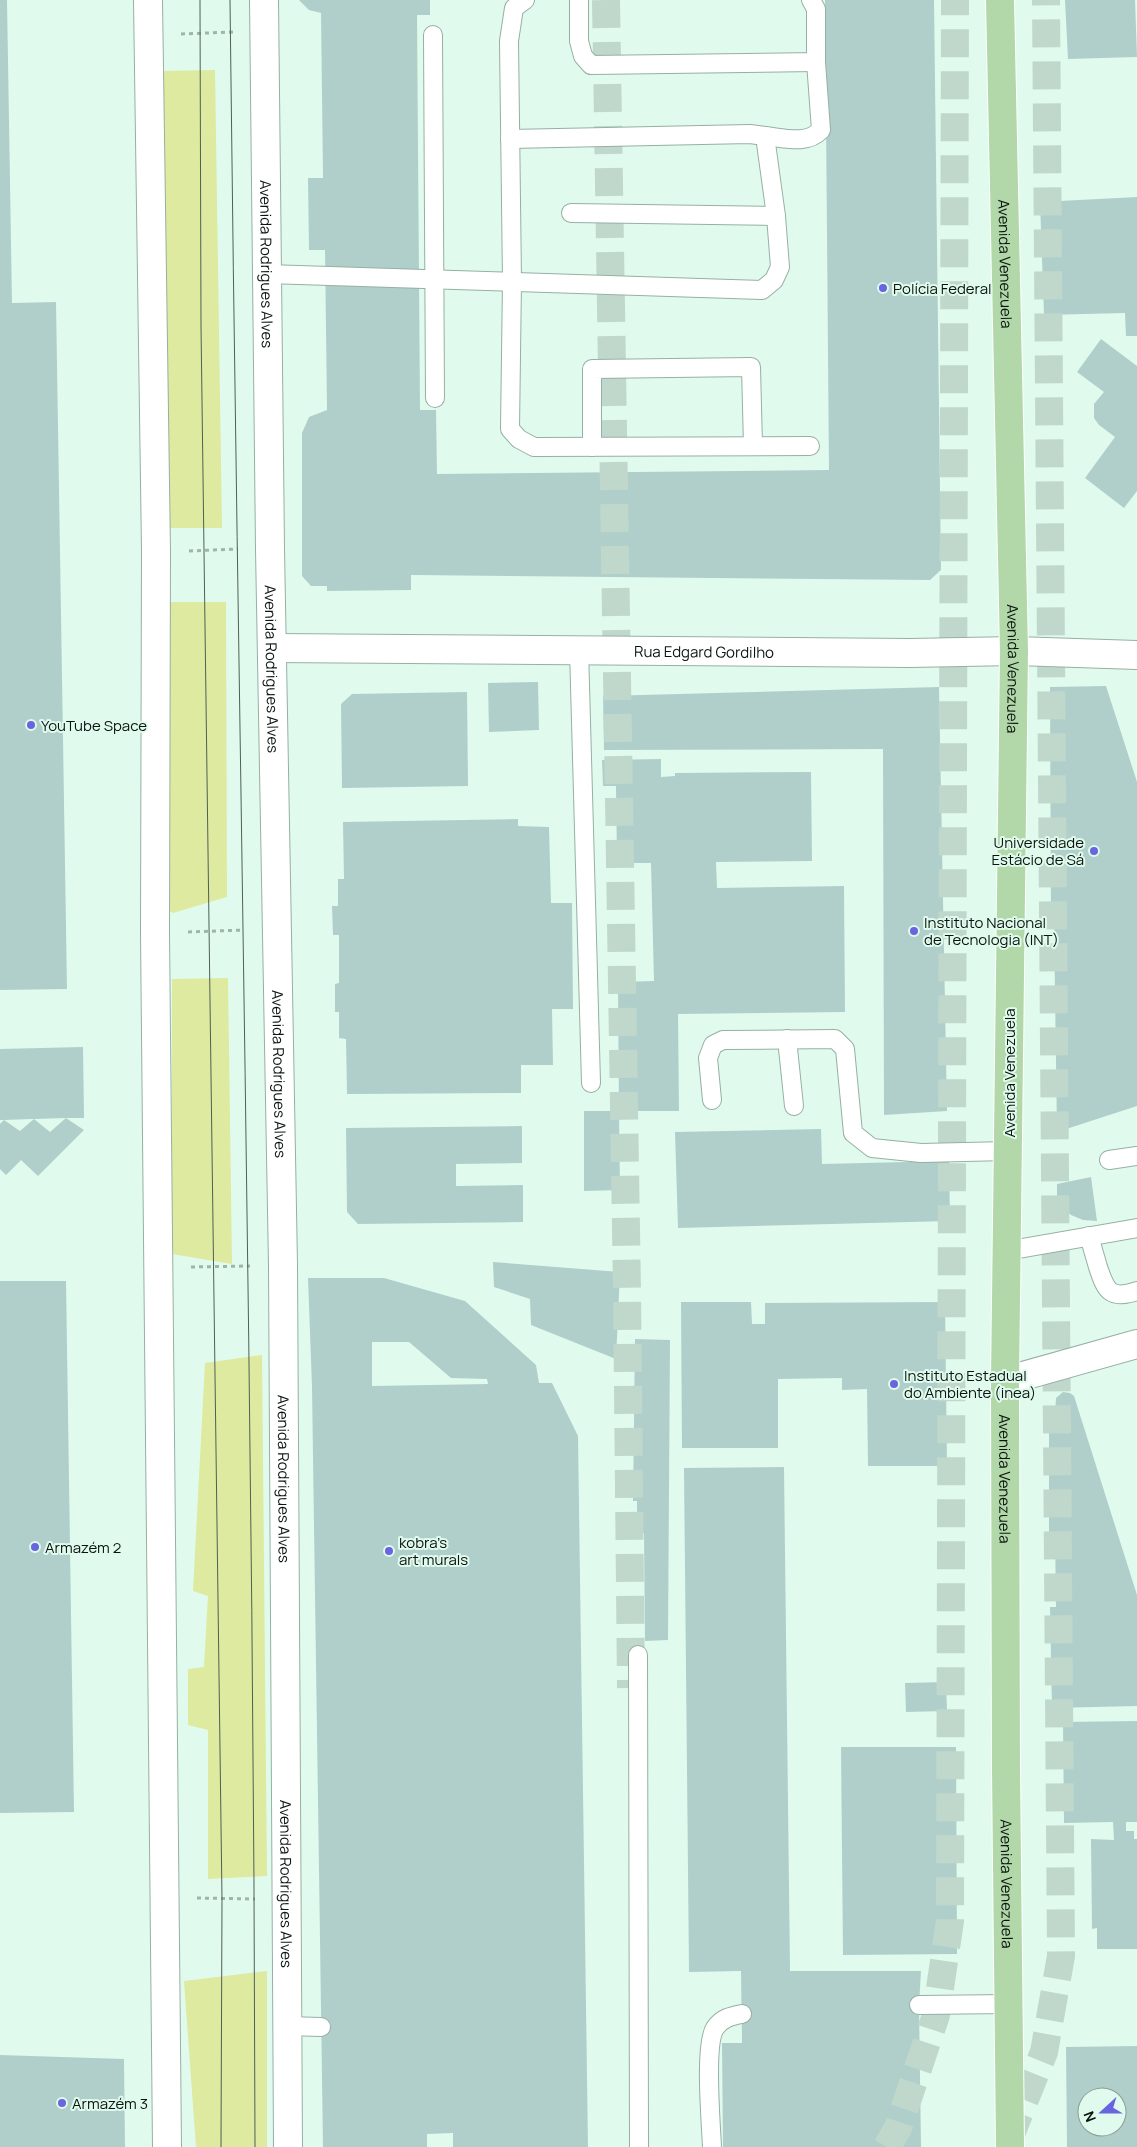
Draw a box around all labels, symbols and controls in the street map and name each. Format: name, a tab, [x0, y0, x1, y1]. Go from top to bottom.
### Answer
street label: Avenida Rodrigues Alves	[255, 180, 278, 348]
street label: Avenida Venezuela	[994, 199, 1018, 329]
place label: Polícia Federal	[893, 278, 992, 299]
marker: Polícia Federal	[877, 282, 889, 294]
street label: Avenida Rodrigues Alves	[260, 585, 284, 753]
street label: Avenida Venezuela	[1002, 604, 1025, 734]
street label: Rua Edgard Gordilho	[634, 640, 774, 662]
place label: YouTube Space	[41, 715, 147, 736]
marker: YouTube Space	[25, 719, 37, 731]
place label: Universidade Estácio de Sá	[992, 832, 1084, 870]
marker: Universidade Estácio de Sá	[1088, 845, 1100, 857]
place label: Instituto Nacional de Tecnologia (INT)	[924, 912, 1059, 950]
marker: Instituto Nacional de Tecnologia (INT)	[908, 925, 920, 937]
street label: Avenida Rodrigues Alves	[268, 990, 292, 1158]
street label: Avenida Venezuela	[999, 1008, 1020, 1138]
place label: Instituto Estadual do Ambiente (inea)	[904, 1365, 1036, 1403]
marker: Instituto Estadual do Ambiente (inea)	[888, 1378, 900, 1390]
street label: Avenida Rodrigues Alves	[273, 1395, 295, 1563]
street label: Avenida Venezuela	[995, 1414, 1016, 1543]
place label: kobra’s art murals	[399, 1532, 468, 1570]
place label: Armazém 2	[45, 1537, 121, 1558]
marker: Armazém 2	[29, 1541, 41, 1553]
marker: kobra’s art murals	[383, 1545, 395, 1557]
street label: Avenida Rodrigues Alves	[276, 1800, 297, 1968]
street label: Avenida Venezuela	[996, 1819, 1018, 1949]
north arrow	[1077, 2087, 1127, 2137]
place label: Armazém 3	[72, 2093, 148, 2114]
marker: Armazém 3	[56, 2097, 68, 2109]
text: N	[1079, 2109, 1100, 2125]

